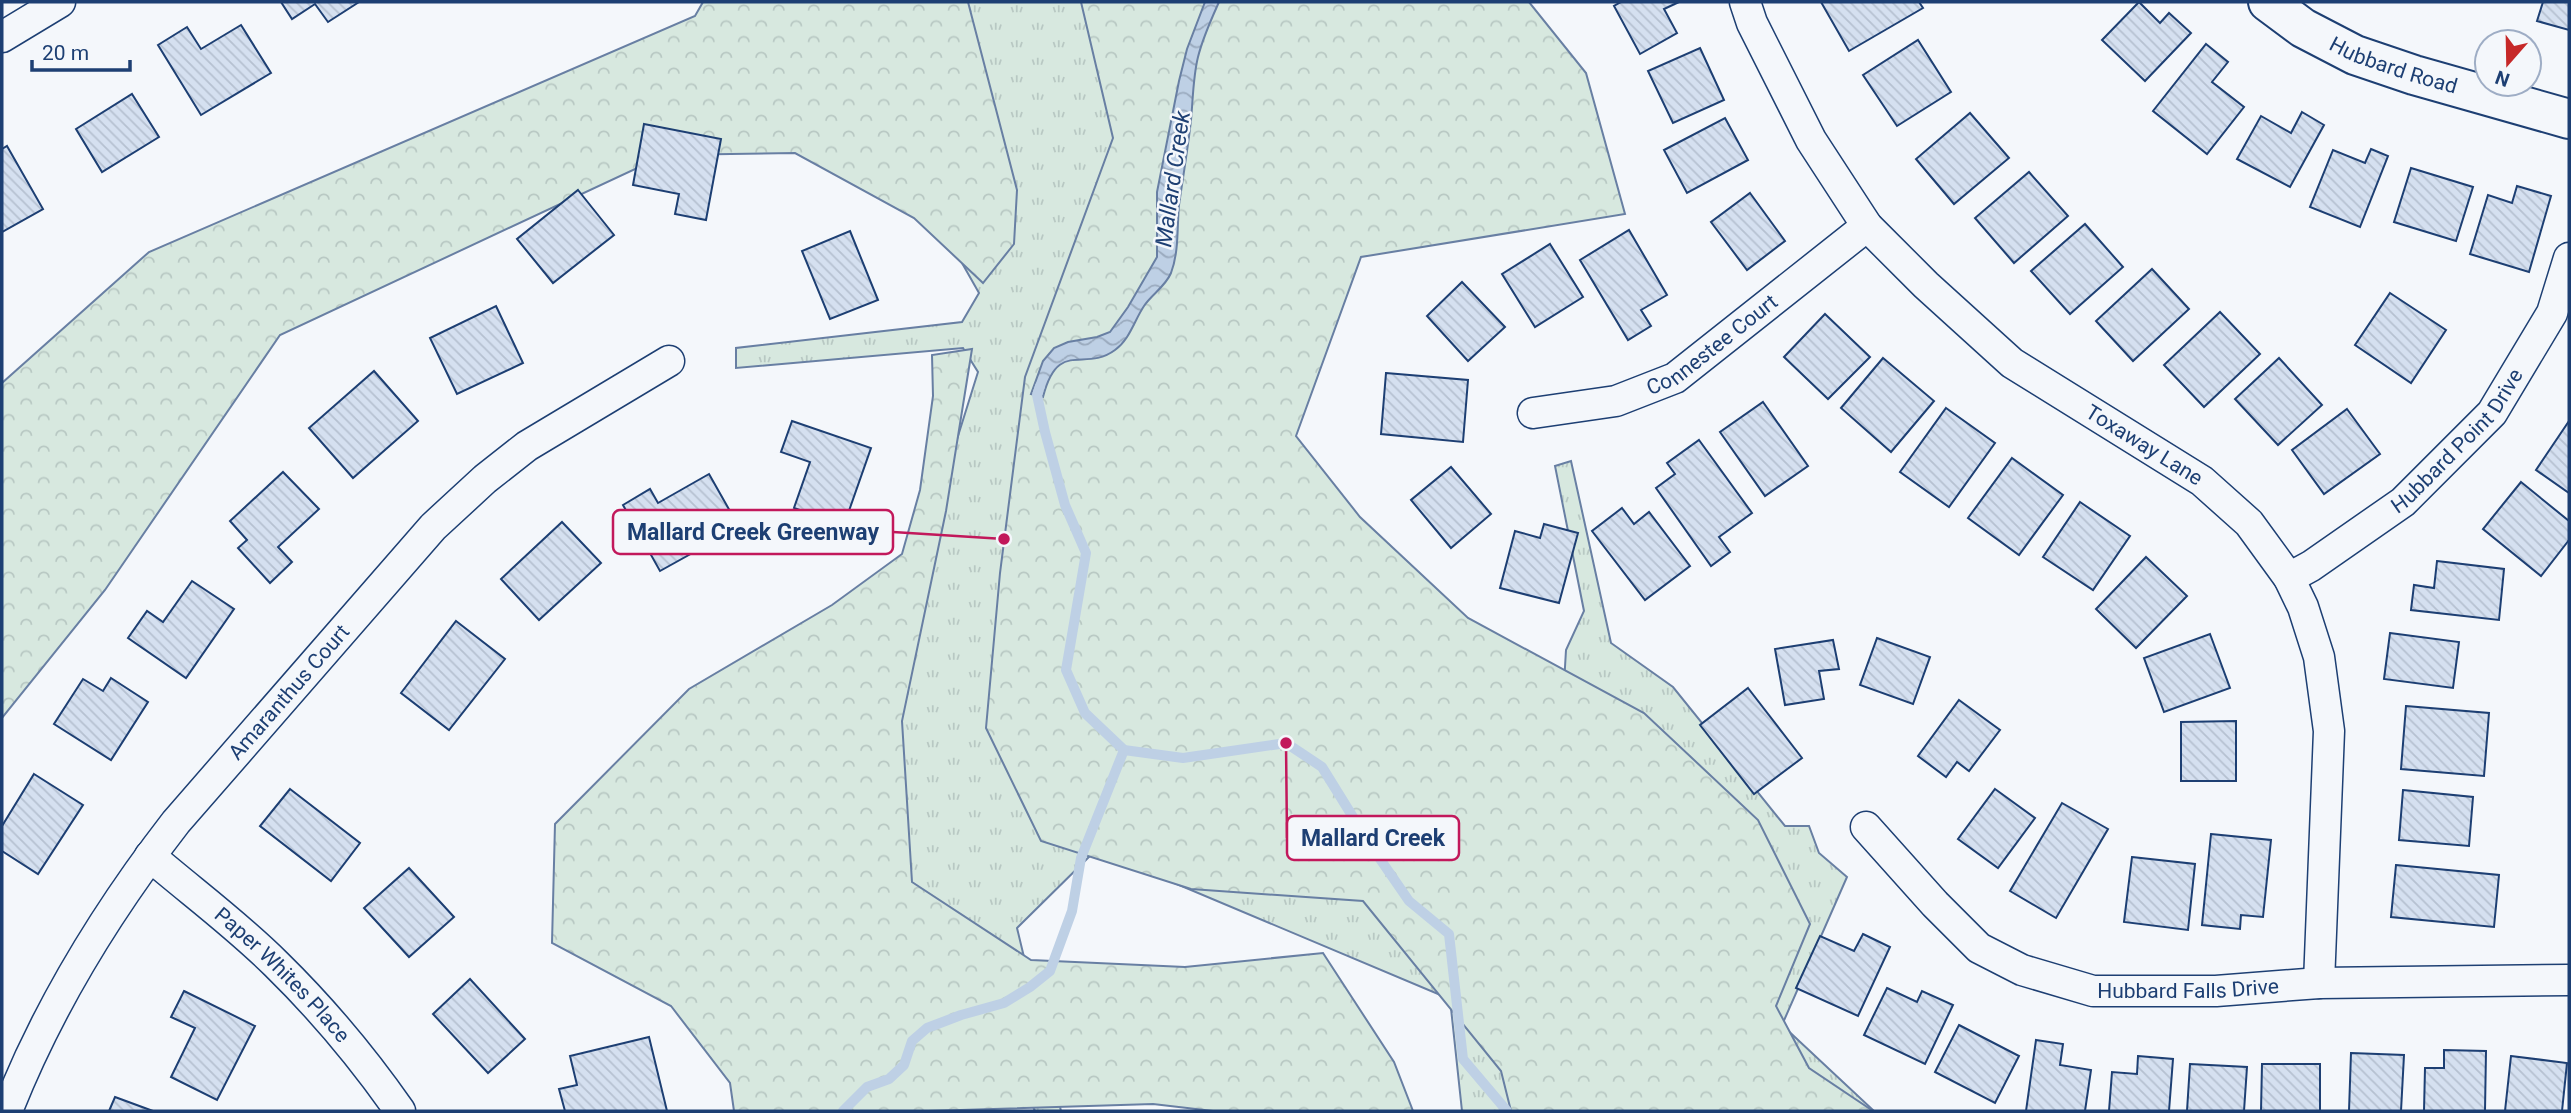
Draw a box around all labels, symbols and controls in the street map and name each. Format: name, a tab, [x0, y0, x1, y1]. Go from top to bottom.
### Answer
scale bar	[32, 28, 130, 72]
north arrow	[2473, 28, 2543, 98]
street label: Hubbard Road	[2325, 32, 2460, 99]
text: 20 m	[42, 41, 89, 65]
text: N	[2492, 65, 2513, 92]
water label: Mallard Creek	[1150, 109, 1196, 249]
street label: Connestee Court	[1643, 289, 1782, 400]
street label: Hubbard Point Drive	[2387, 365, 2528, 518]
street label: Toxaway Lane	[2081, 400, 2207, 490]
callout: Mallard Creek Greenway	[613, 510, 893, 554]
text: Mallard Creek Greenway	[627, 519, 879, 546]
street label: Amaranthus Court	[224, 620, 354, 765]
callout: Mallard Creek	[1287, 816, 1459, 860]
text: Mallard Creek	[1301, 825, 1446, 852]
street label: Paper Whites Place	[210, 902, 355, 1047]
street label: Hubbard Falls Drive	[2097, 974, 2280, 1003]

